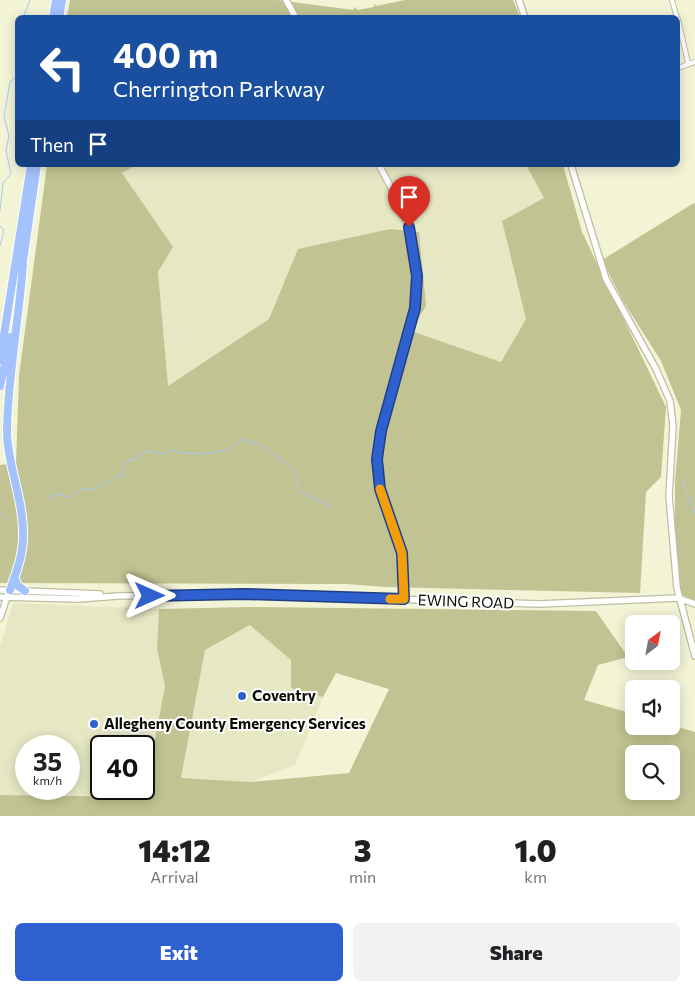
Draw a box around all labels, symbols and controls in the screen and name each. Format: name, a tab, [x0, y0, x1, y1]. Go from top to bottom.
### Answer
text: 400 m	[113, 32, 218, 75]
icon: left	[30, 35, 95, 100]
text: Cherrington Parkway	[113, 75, 325, 102]
icon: arrive	[84, 130, 112, 158]
text: Then	[30, 133, 74, 156]
pin	[388, 176, 430, 227]
icon: arrive	[395, 183, 423, 211]
position arrow	[123, 569, 175, 621]
street label: EWING ROAD	[417, 590, 515, 612]
north arrow	[625, 615, 680, 670]
map controls	[625, 615, 680, 800]
button: sound	[625, 680, 680, 735]
place label: Coventry	[252, 686, 317, 704]
marker: Coventry	[236, 690, 248, 702]
place label: Allegheny County Emergency Services	[104, 714, 366, 732]
marker: Allegheny County Emergency Services	[88, 718, 100, 730]
speed limit sign: 40	[90, 735, 155, 800]
button: search	[625, 745, 680, 800]
text: 35	[33, 746, 62, 776]
text: km/h	[33, 773, 62, 787]
text: 14:12	[138, 831, 211, 868]
text: 3	[354, 831, 371, 868]
text: 1.0	[515, 831, 557, 868]
text: Arrival	[150, 867, 199, 886]
text: min	[349, 867, 376, 886]
text: km	[524, 867, 547, 886]
button: Exit	[15, 923, 343, 981]
button: Share	[353, 923, 680, 981]

